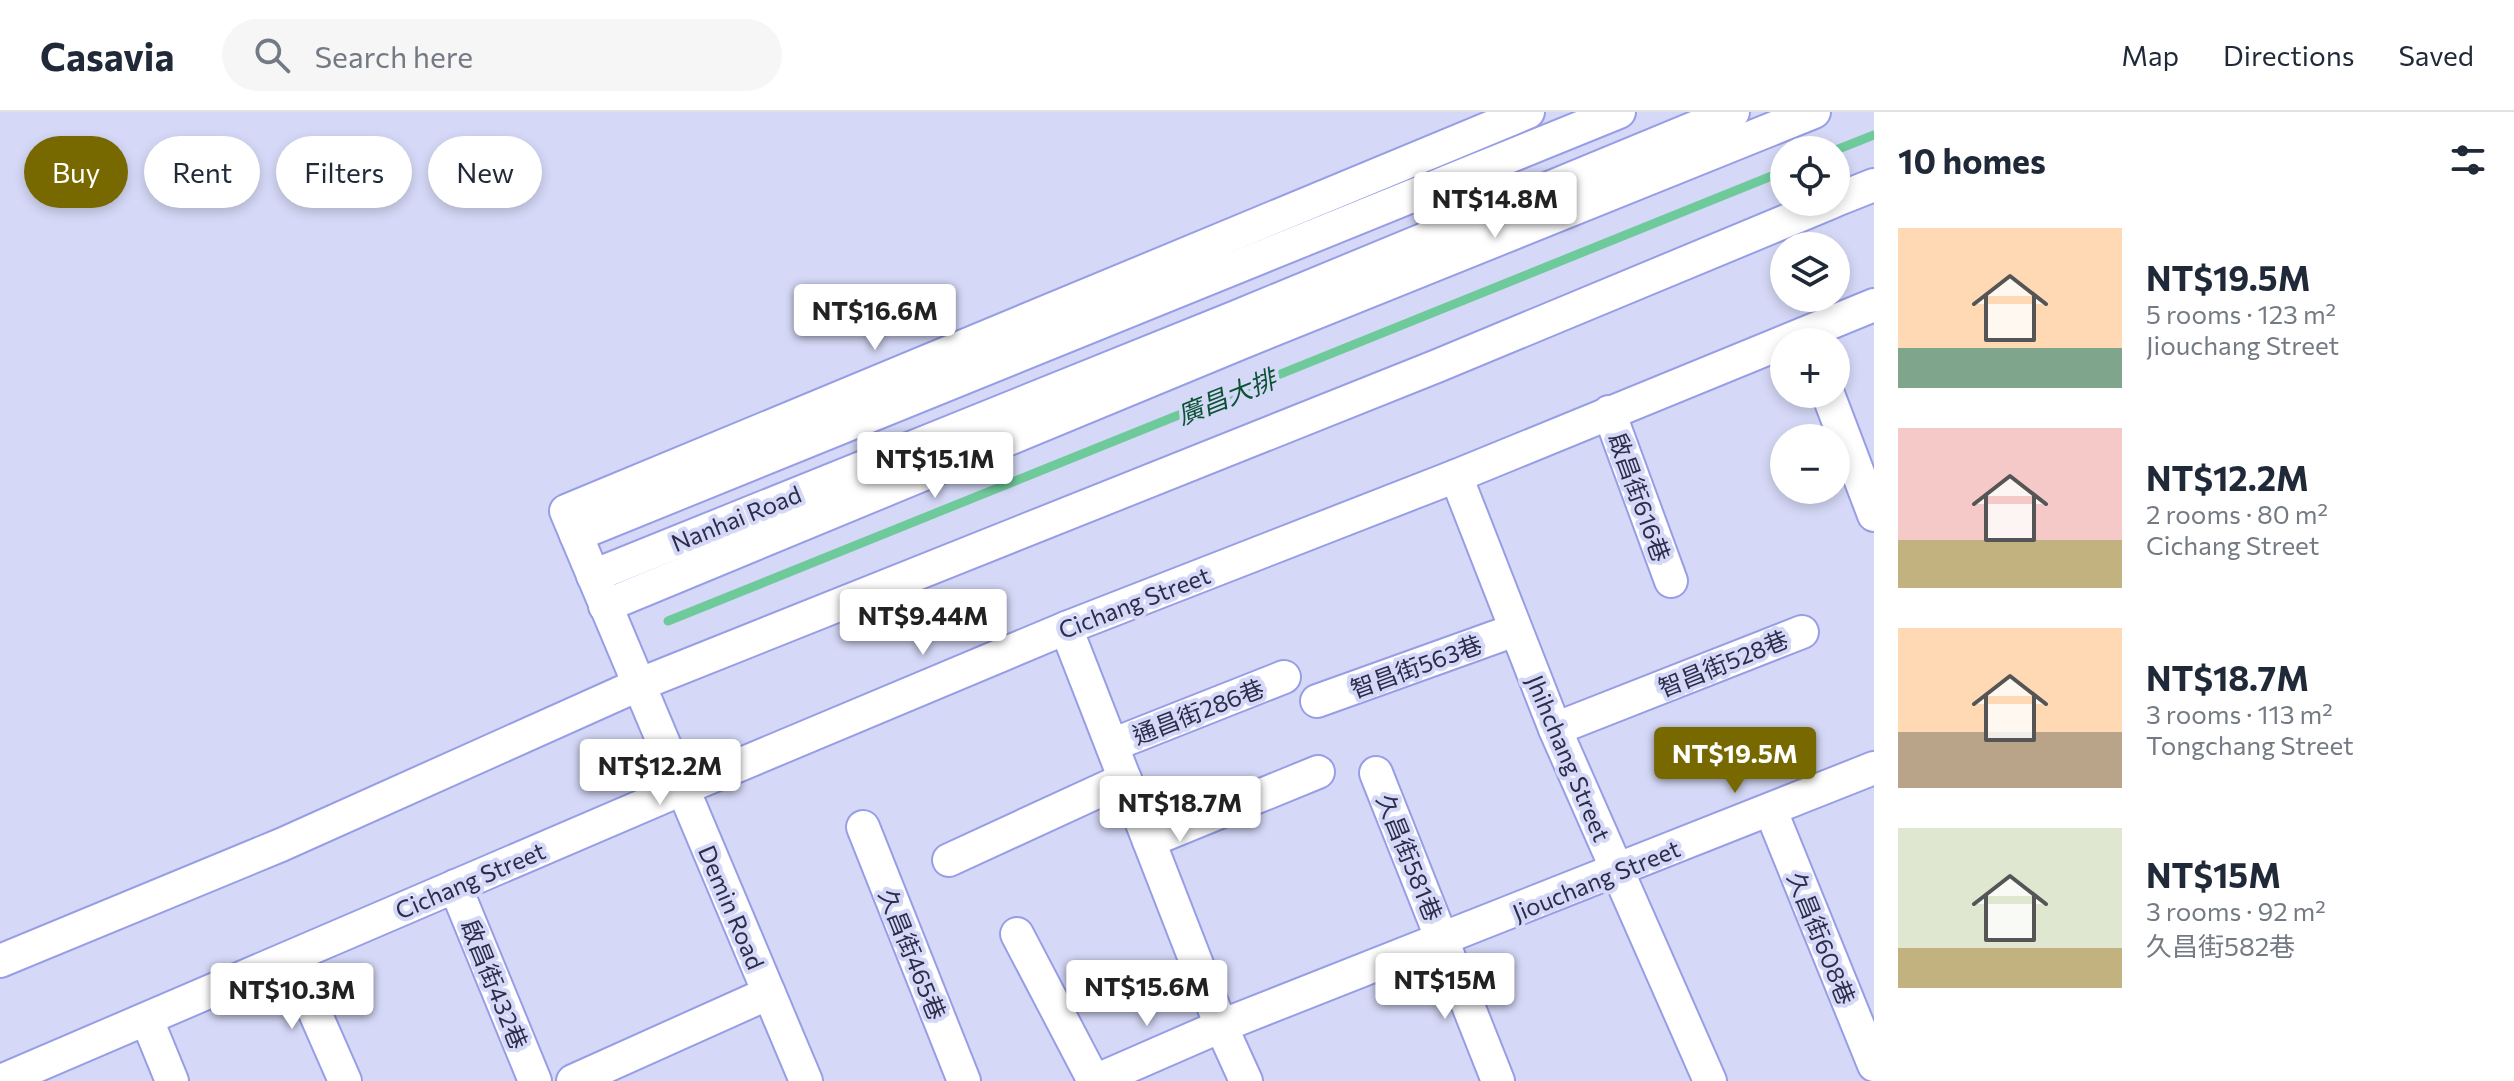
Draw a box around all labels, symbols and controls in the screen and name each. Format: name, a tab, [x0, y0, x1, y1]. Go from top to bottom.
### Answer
search box	[222, 19, 782, 91]
text: Casavia	[40, 32, 174, 79]
icon: search	[250, 33, 294, 77]
text: Search here	[314, 37, 473, 74]
text: Map	[2121, 38, 2179, 72]
text: Directions	[2223, 38, 2354, 72]
text: Saved	[2398, 38, 2474, 72]
chip: Buy	[24, 136, 128, 208]
chip: Rent	[144, 136, 260, 208]
chip: Filters	[276, 136, 412, 208]
chip: New	[428, 136, 542, 208]
map controls	[1770, 136, 1850, 504]
button: locate	[1770, 136, 1850, 216]
icon: filters	[2446, 138, 2490, 182]
text: 10 homes	[1898, 139, 2046, 181]
pin: NT$14.8M	[1412, 172, 1578, 240]
text: NT$14.8M	[1432, 182, 1558, 213]
button: layers	[1770, 232, 1850, 312]
text: NT$19.5M	[2146, 256, 2310, 298]
icon: home	[1962, 260, 2058, 356]
pin: NT$16.6M	[792, 284, 958, 352]
text: NT$16.6M	[812, 294, 938, 325]
text: 5 rooms · 123 m²	[2146, 298, 2336, 329]
button: +	[1770, 328, 1850, 408]
text: Jiouchang Street	[2146, 329, 2339, 360]
water label: 廣昌大排	[1172, 361, 1283, 430]
button: −	[1770, 424, 1850, 504]
street label: 啟昌街616巷	[1603, 428, 1677, 566]
pin: NT$15.1M	[852, 432, 1018, 500]
text: NT$15.1M	[875, 442, 995, 473]
text: NT$12.2M	[2146, 456, 2309, 498]
icon: home	[1962, 460, 2058, 556]
street label: Nanhai Road	[667, 479, 805, 557]
text: 2 rooms · 80 m²	[2146, 498, 2328, 529]
text: Cichang Street	[2146, 529, 2319, 560]
street label: Cichang Street	[1054, 560, 1214, 644]
pin: NT$9.44M	[840, 589, 1006, 657]
text: NT$9.44M	[858, 599, 988, 630]
street label: 智昌街528巷	[1654, 624, 1792, 702]
street label: 智昌街563巷	[1346, 629, 1486, 703]
text: NT$18.7M	[2146, 656, 2309, 698]
icon: home	[1962, 660, 2058, 756]
street label: Jhihchang Street	[1521, 670, 1617, 846]
street label: 通昌街286巷	[1128, 673, 1268, 749]
text: 3 rooms · 113 m²	[2146, 698, 2333, 729]
pin: NT$19.5M	[1652, 727, 1818, 795]
text: Tongchang Street	[2146, 729, 2354, 760]
text: NT$19.5M	[1672, 737, 1798, 768]
pin: NT$12.2M	[577, 739, 743, 807]
text: NT$12.2M	[598, 749, 722, 780]
pin: NT$18.7M	[1097, 776, 1263, 844]
text: NT$18.7M	[1118, 786, 1242, 817]
street label: 久昌街581巷	[1371, 789, 1449, 925]
street label: Jiouchang Street	[1508, 833, 1684, 927]
street label: Cichang Street	[391, 835, 549, 925]
street label: Demin Road	[693, 841, 771, 973]
text: NT$15M	[2146, 853, 2281, 895]
icon: home	[1962, 860, 2058, 956]
street label: 久昌街608巷	[1782, 867, 1862, 1009]
street label: 久昌街465巷	[874, 884, 952, 1024]
text: 3 rooms · 92 m²	[2146, 895, 2326, 926]
street label: 啟昌街432巷	[456, 915, 534, 1053]
text: 久昌街582巷	[2146, 930, 2295, 961]
pin: NT$15M	[1380, 953, 1510, 1021]
pin: NT$15.6M	[1064, 960, 1230, 1028]
pin: NT$10.3M	[209, 963, 375, 1031]
text: NT$15M	[1393, 963, 1497, 994]
text: NT$15.6M	[1084, 970, 1210, 1001]
text: NT$10.3M	[229, 973, 355, 1004]

